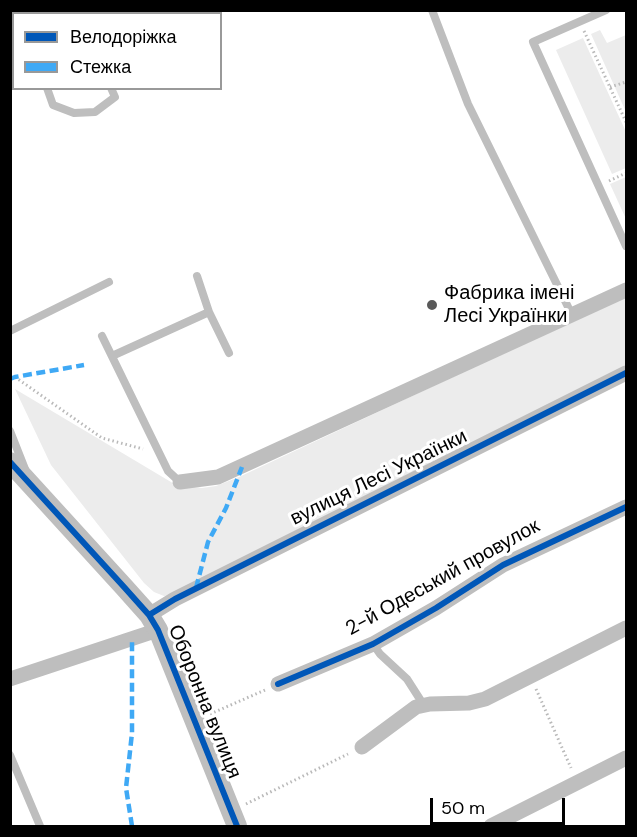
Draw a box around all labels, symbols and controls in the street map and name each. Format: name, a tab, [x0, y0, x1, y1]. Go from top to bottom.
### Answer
legend	[12, 12, 222, 90]
text: Велодоріжка	[70, 25, 177, 49]
text: Стежка	[70, 55, 131, 79]
place label: Фабрика імені Лесі Українки	[444, 282, 575, 329]
marker: Фабрика імені Лесі Українки	[425, 298, 439, 312]
street label: вулиця Лесі Українки	[287, 425, 471, 531]
street label: 2-й Одеський провулок	[342, 515, 544, 641]
street label: Оборонна вулиця	[162, 622, 246, 782]
scale bar	[433, 786, 568, 824]
text: 50 m	[441, 796, 485, 820]

